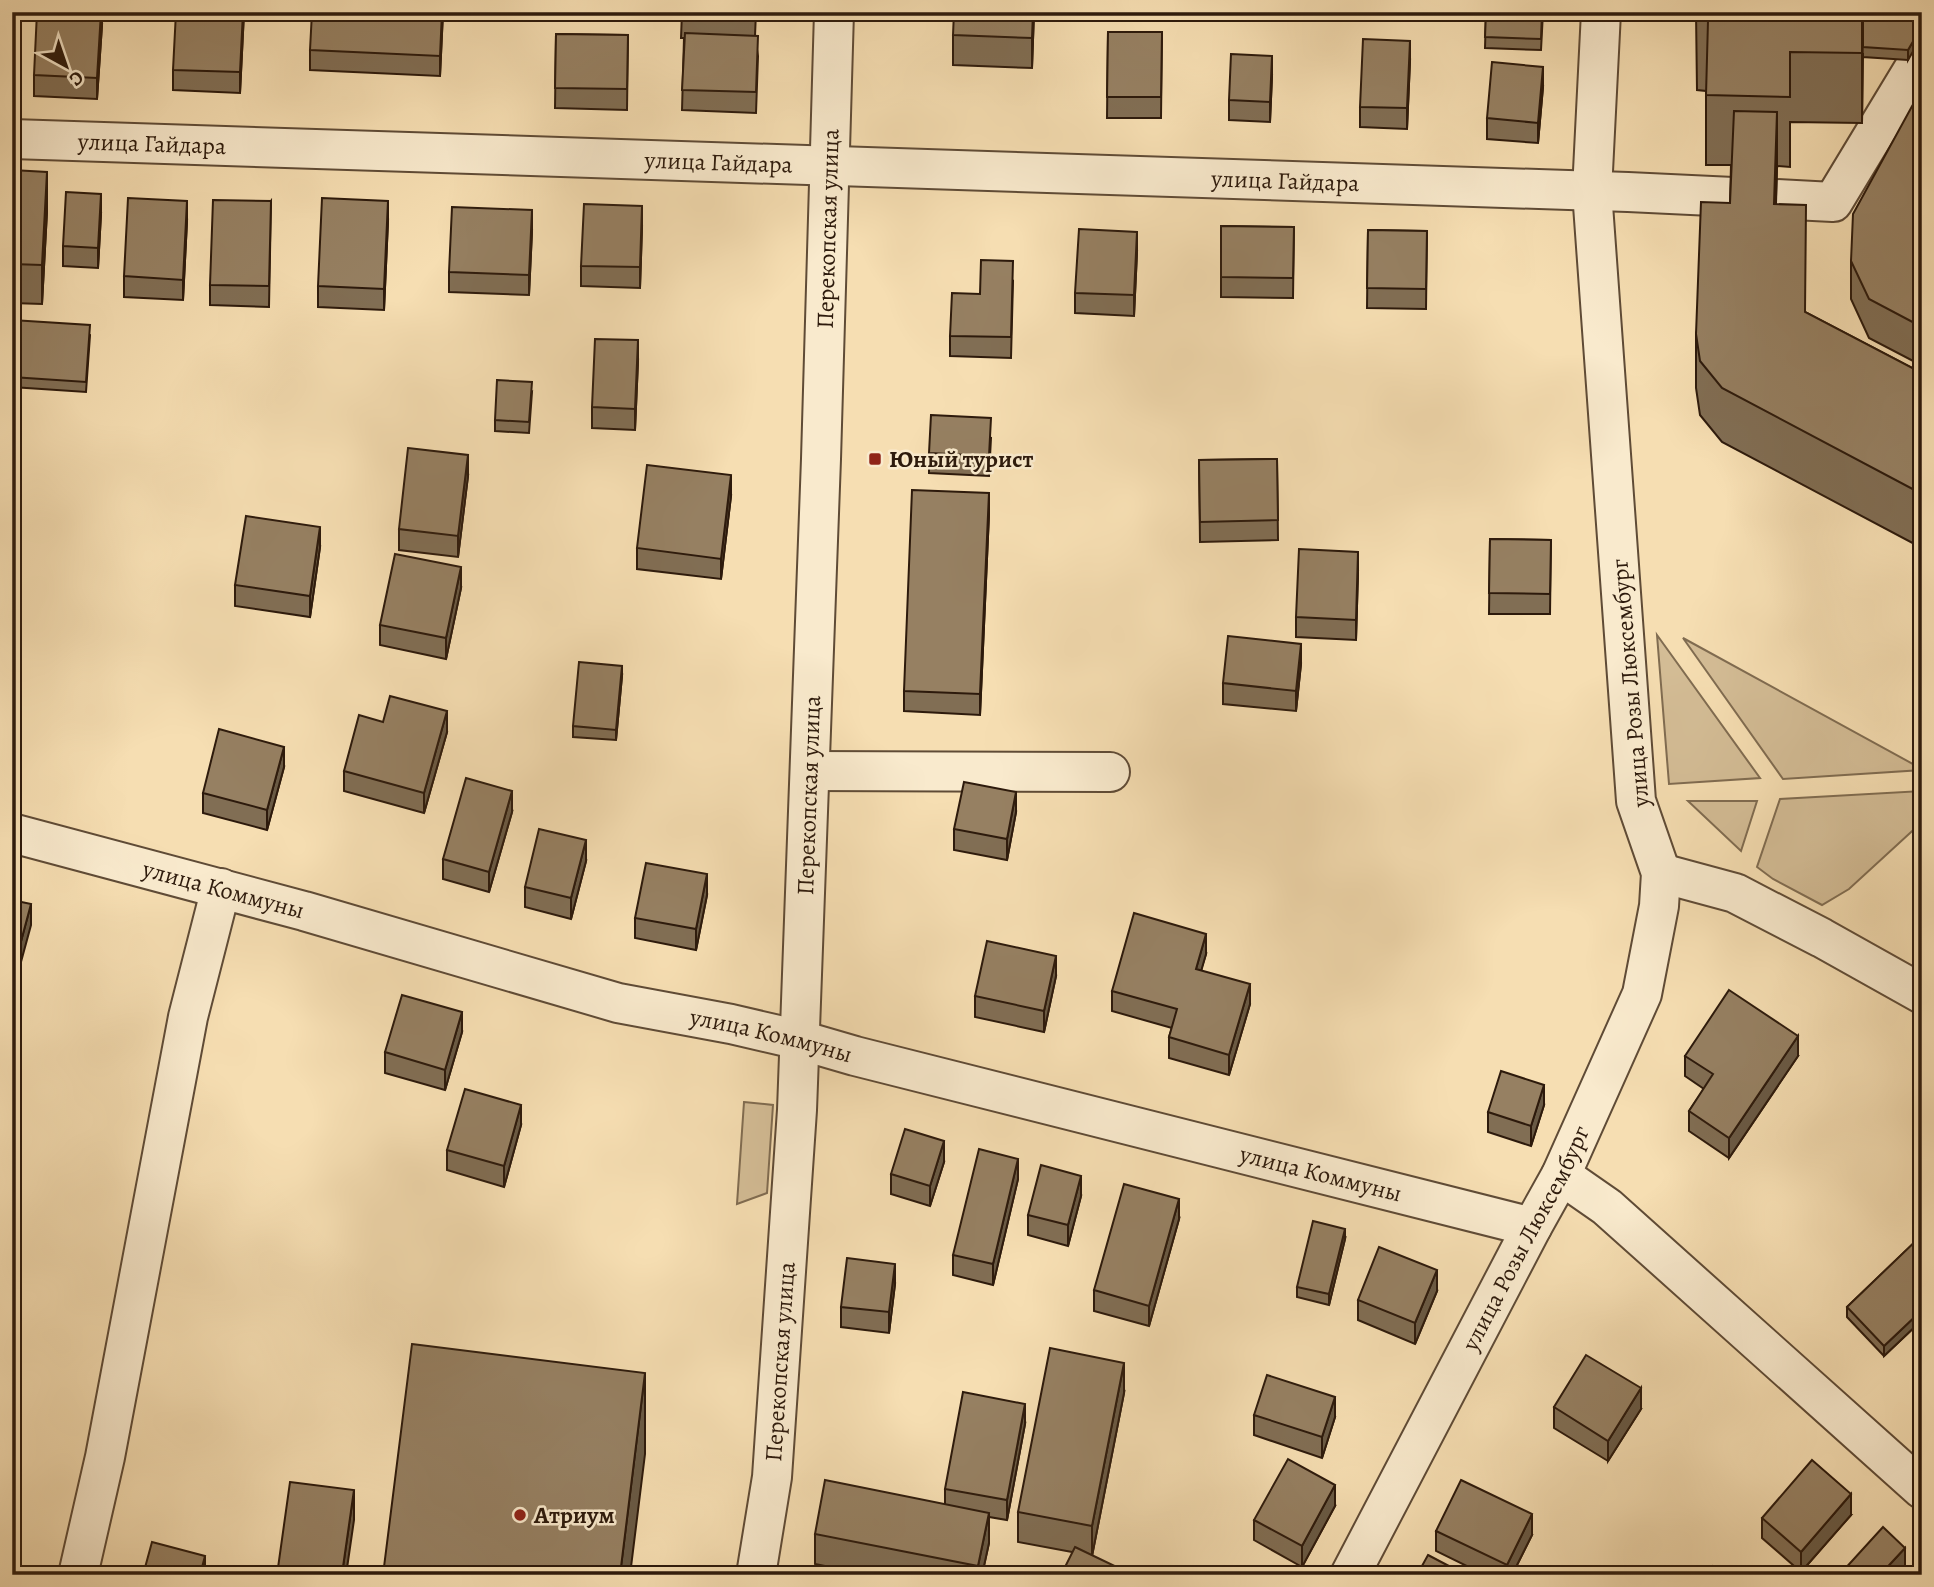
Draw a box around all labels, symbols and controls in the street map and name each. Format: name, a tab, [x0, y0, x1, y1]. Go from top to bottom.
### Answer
north arrow	[32, 32, 102, 102]
text: С	[63, 65, 89, 92]
street label: улица Гайдара	[76, 125, 227, 162]
street label: Перекопская улица	[809, 128, 847, 329]
street label: улица Гайдара	[643, 144, 793, 181]
street label: улица Гайдара	[1210, 162, 1360, 199]
place label: Юный турист	[889, 443, 1033, 475]
marker: Юный турист	[867, 451, 883, 467]
street label: улица Розы Люксембург	[1603, 558, 1657, 809]
street label: Перекопская улица	[789, 695, 828, 896]
street label: улица Коммуны	[138, 852, 308, 926]
street label: улица Коммуны	[686, 1001, 856, 1070]
street label: улица Розы Люксембург	[1454, 1121, 1597, 1357]
street label: улица Коммуны	[1236, 1138, 1405, 1210]
street label: Перекопская улица	[757, 1261, 803, 1462]
place label: Атриум	[533, 1499, 615, 1531]
marker: Атриум	[512, 1507, 528, 1523]

